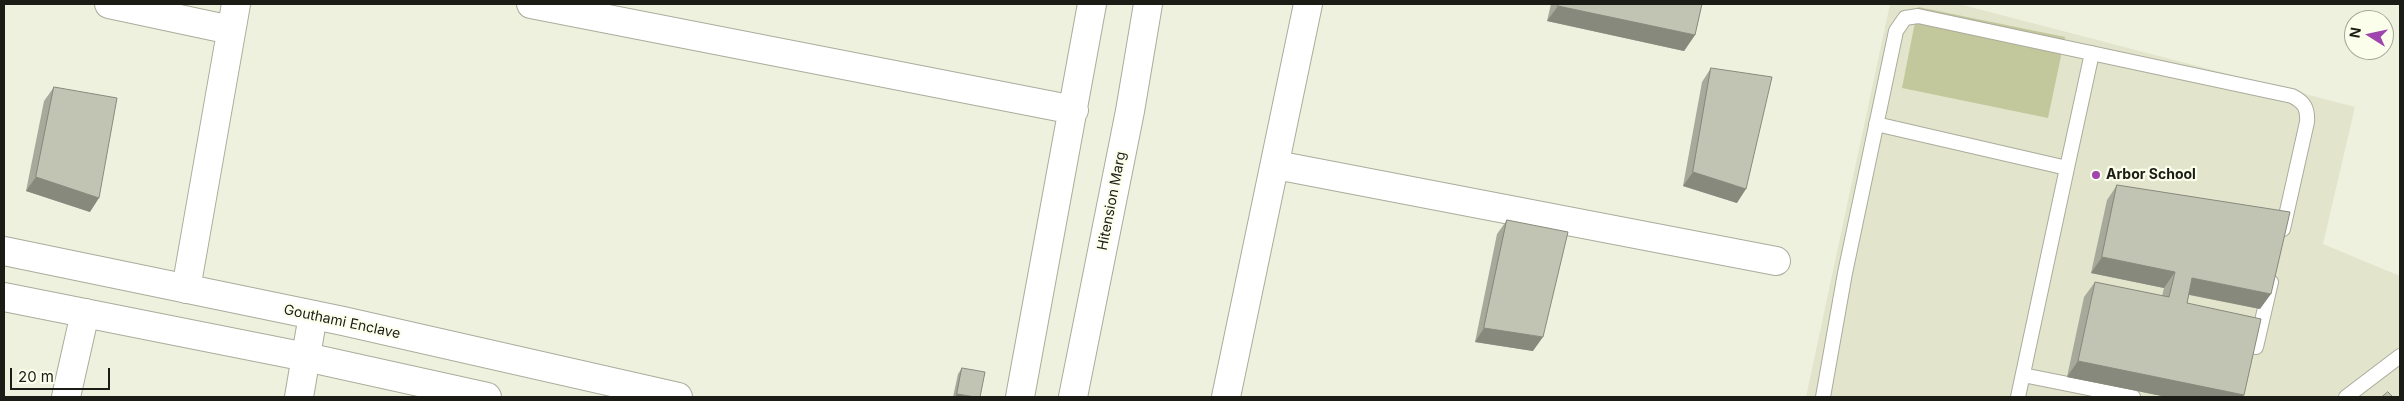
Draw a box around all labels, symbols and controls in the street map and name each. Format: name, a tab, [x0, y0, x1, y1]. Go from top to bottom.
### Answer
north arrow	[2344, 10, 2394, 60]
text: N	[2345, 26, 2364, 39]
street label: Hitension Marg	[1094, 150, 1130, 252]
place label: Arbor School	[2106, 167, 2196, 183]
marker: Arbor School	[2090, 169, 2102, 181]
street label: Gouthami Enclave	[282, 301, 402, 343]
scale bar	[12, 358, 112, 390]
text: 20 m	[18, 367, 54, 386]

